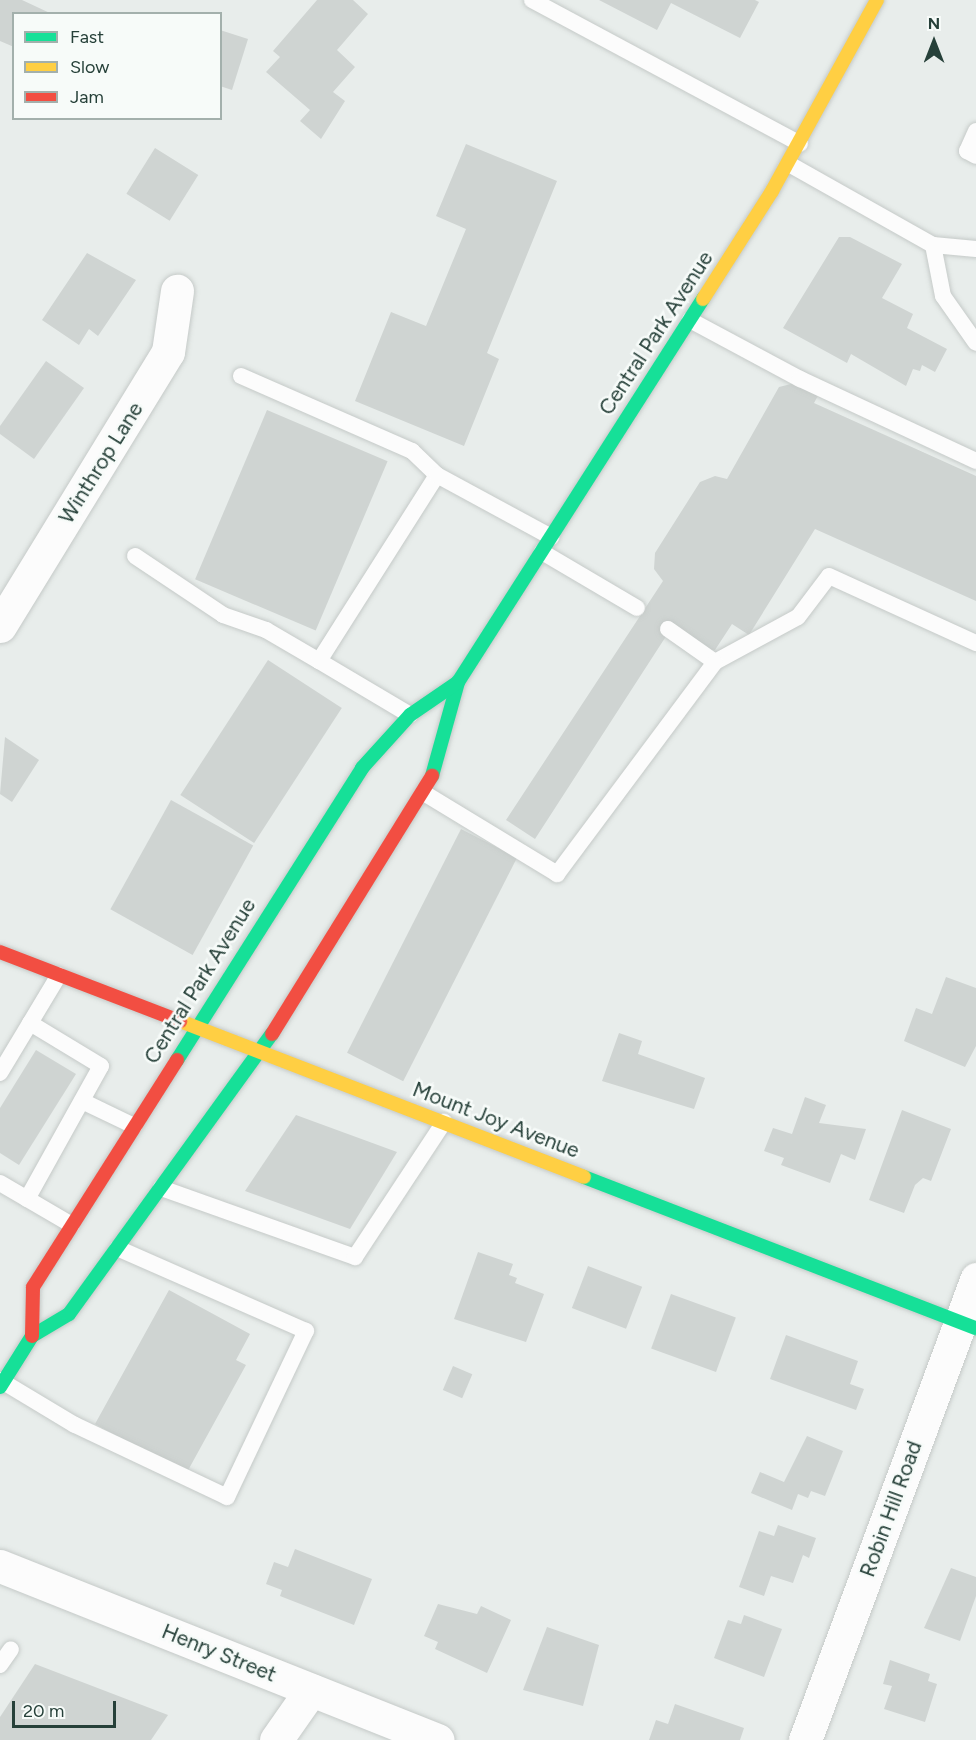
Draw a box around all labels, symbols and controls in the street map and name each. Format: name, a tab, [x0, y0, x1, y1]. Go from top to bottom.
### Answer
legend	[12, 12, 222, 120]
north arrow	[904, 12, 964, 72]
text: N	[928, 14, 940, 33]
text: Fast	[70, 26, 104, 48]
text: Slow	[70, 56, 109, 78]
text: Jam	[70, 86, 104, 108]
street label: Central Park Avenue	[594, 246, 718, 420]
street label: Winthrop Lane	[54, 398, 148, 528]
street label: Central Park Avenue	[139, 894, 261, 1068]
street label: Mount Joy Avenue	[409, 1077, 583, 1163]
street label: Robin Hill Road	[855, 1438, 927, 1580]
street label: Henry Street	[158, 1619, 280, 1687]
scale bar	[15, 1689, 118, 1727]
text: 20 m	[23, 1700, 64, 1722]

